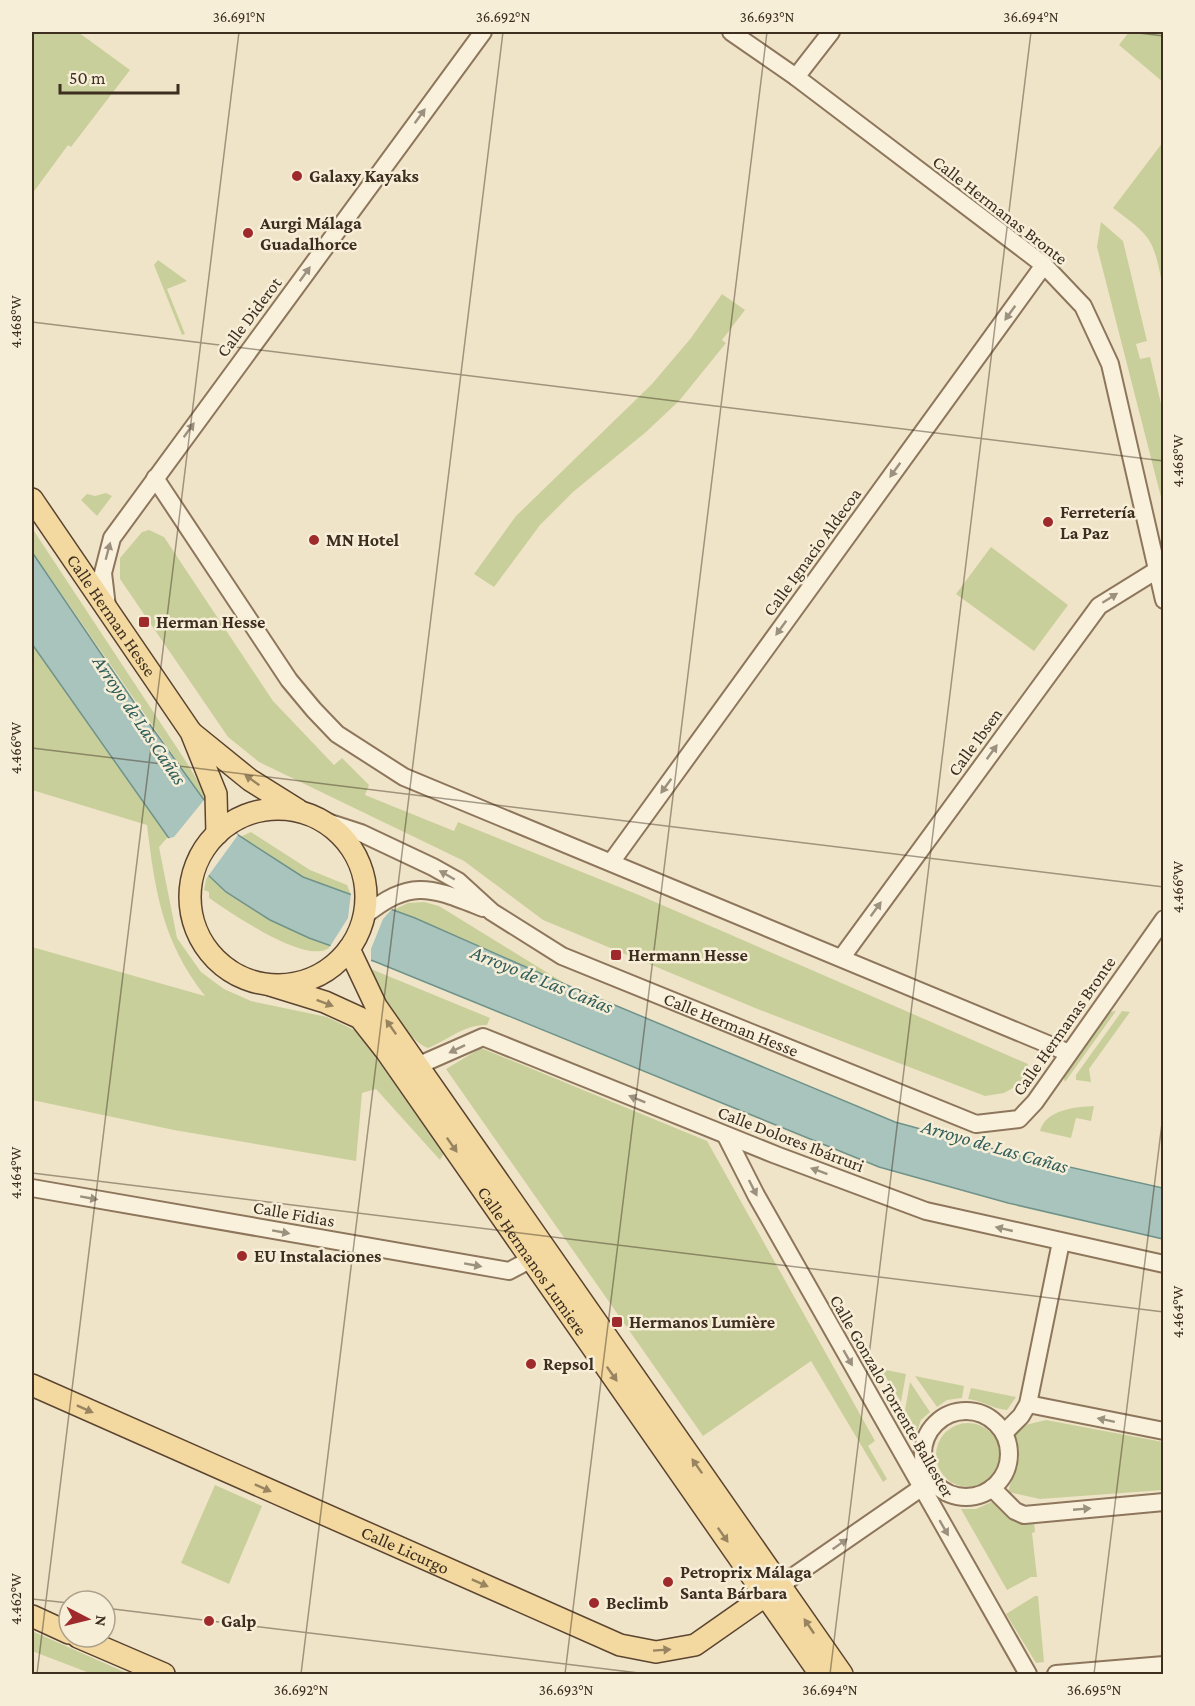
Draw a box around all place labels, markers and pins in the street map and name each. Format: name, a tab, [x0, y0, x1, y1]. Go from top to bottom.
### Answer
place label: Galaxy Kayaks	[309, 166, 419, 186]
marker: Galaxy Kayaks	[290, 169, 304, 183]
place label: Aurgi Málaga Guadalhorce	[259, 213, 362, 254]
marker: Aurgi Málaga Guadalhorce	[241, 226, 255, 240]
place label: Ferretería La Paz	[1060, 502, 1136, 543]
marker: Ferretería La Paz	[1041, 515, 1055, 529]
place label: MN Hotel	[326, 530, 399, 550]
marker: MN Hotel	[307, 533, 321, 547]
place label: Herman Hesse	[156, 612, 265, 632]
marker: Herman Hesse	[137, 615, 151, 629]
place label: Hermann Hesse	[628, 945, 748, 965]
marker: Hermann Hesse	[609, 948, 623, 962]
place label: EU Instalaciones	[254, 1246, 381, 1266]
marker: EU Instalaciones	[235, 1249, 249, 1263]
place label: Hermanos Lumière	[629, 1312, 775, 1332]
marker: Hermanos Lumière	[610, 1315, 624, 1329]
place label: Repsol	[543, 1354, 594, 1374]
marker: Repsol	[524, 1357, 538, 1371]
place label: Petroprix Málaga Santa Bárbara	[680, 1562, 812, 1603]
marker: Petroprix Málaga Santa Bárbara	[661, 1575, 675, 1589]
place label: Beclimb	[606, 1593, 669, 1613]
marker: Beclimb	[587, 1596, 601, 1610]
place label: Galp	[221, 1611, 257, 1631]
marker: Galp	[202, 1614, 216, 1628]

